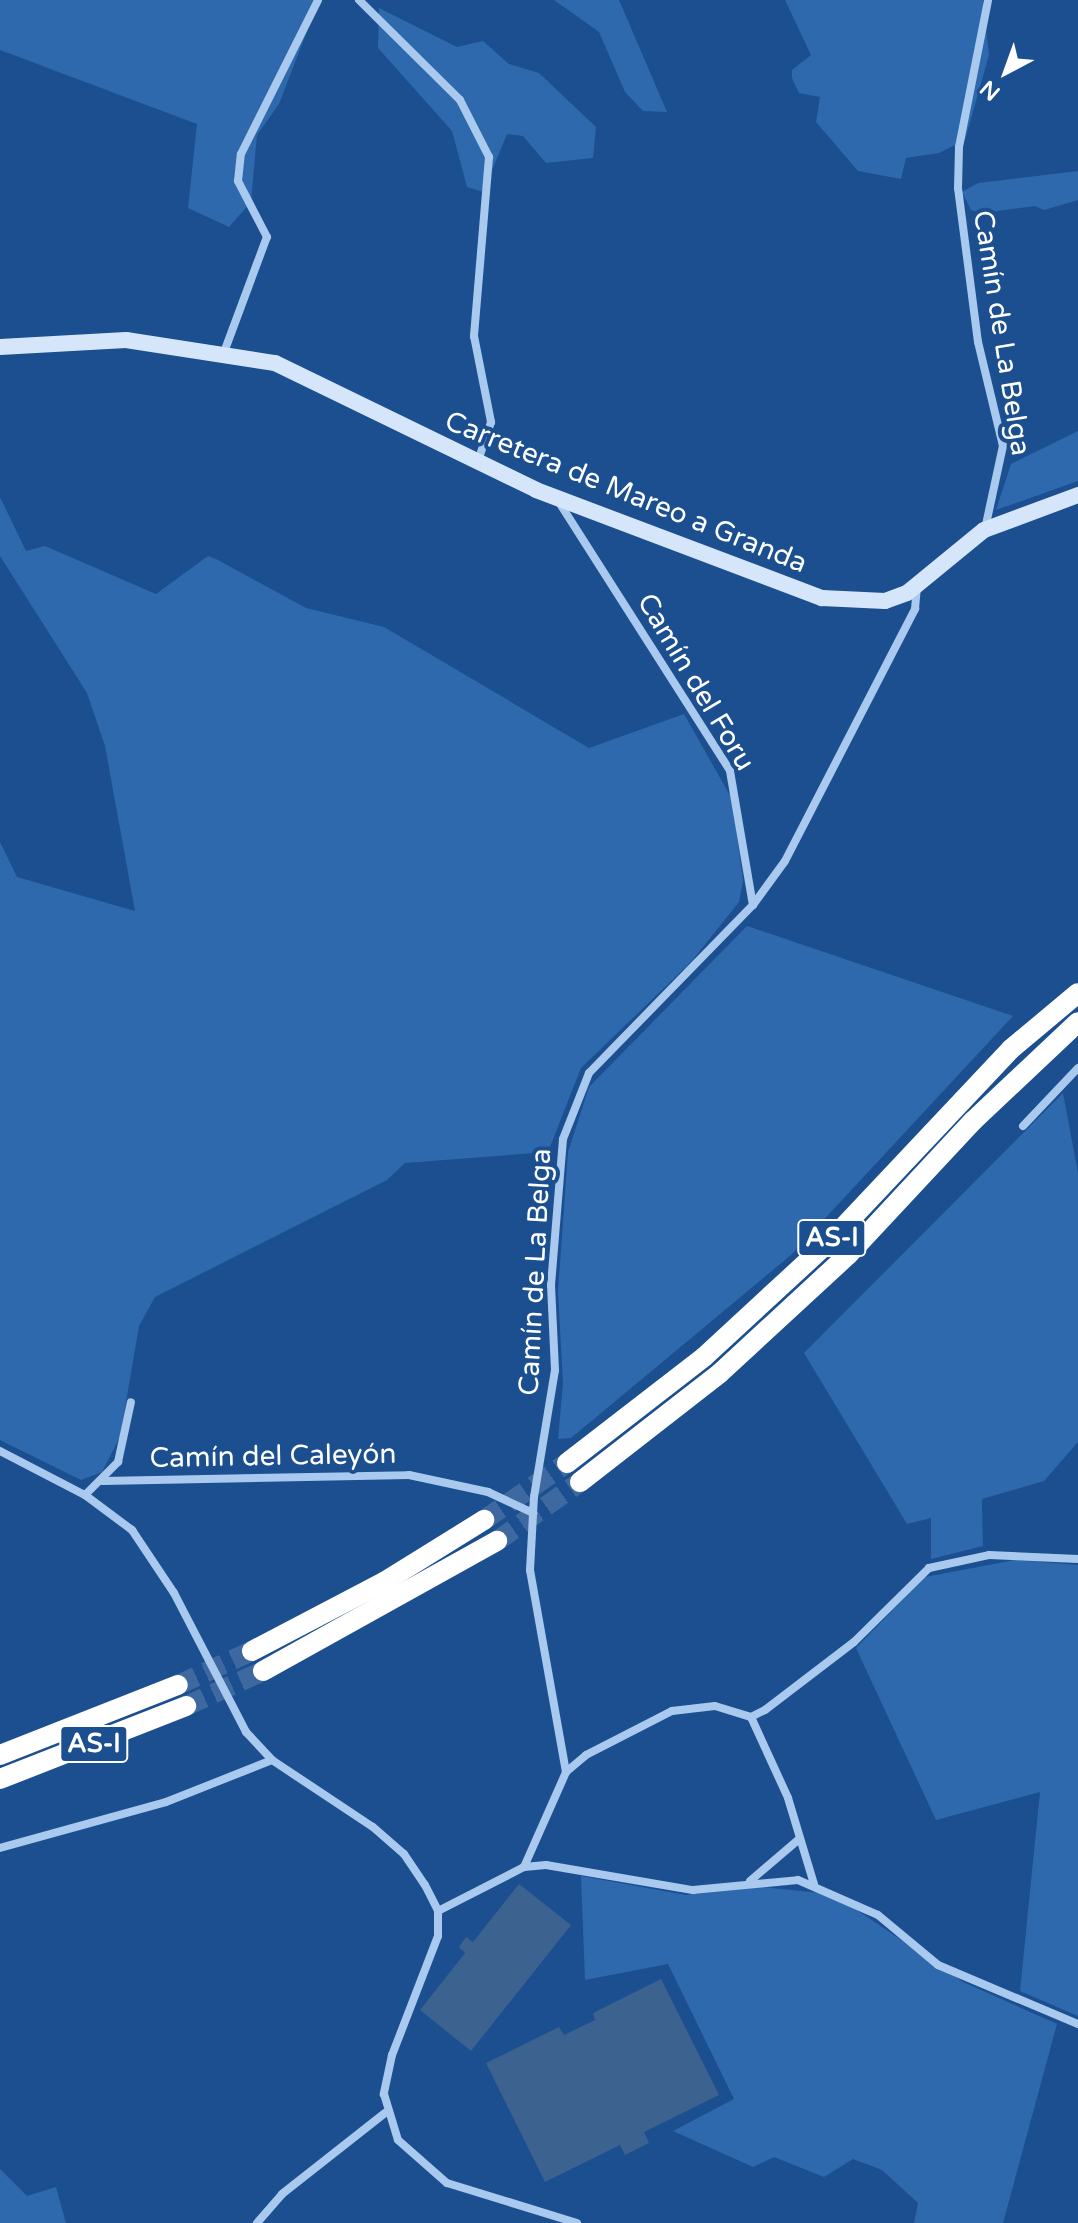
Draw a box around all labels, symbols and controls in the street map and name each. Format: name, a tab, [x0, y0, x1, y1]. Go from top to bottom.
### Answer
north arrow	[966, 32, 1046, 112]
text: N	[975, 75, 1005, 106]
street label: Camín de La Belga	[966, 208, 1038, 458]
street label: Carretera de Mareo a Granda	[440, 404, 812, 580]
street label: Camín del Foru	[630, 587, 762, 777]
street label: Camín de La Belga	[512, 1147, 558, 1397]
road number: AS-I	[796, 1216, 868, 1260]
street label: Camín del Caleyón	[149, 1437, 397, 1475]
road number: AS-I	[58, 1722, 130, 1766]

